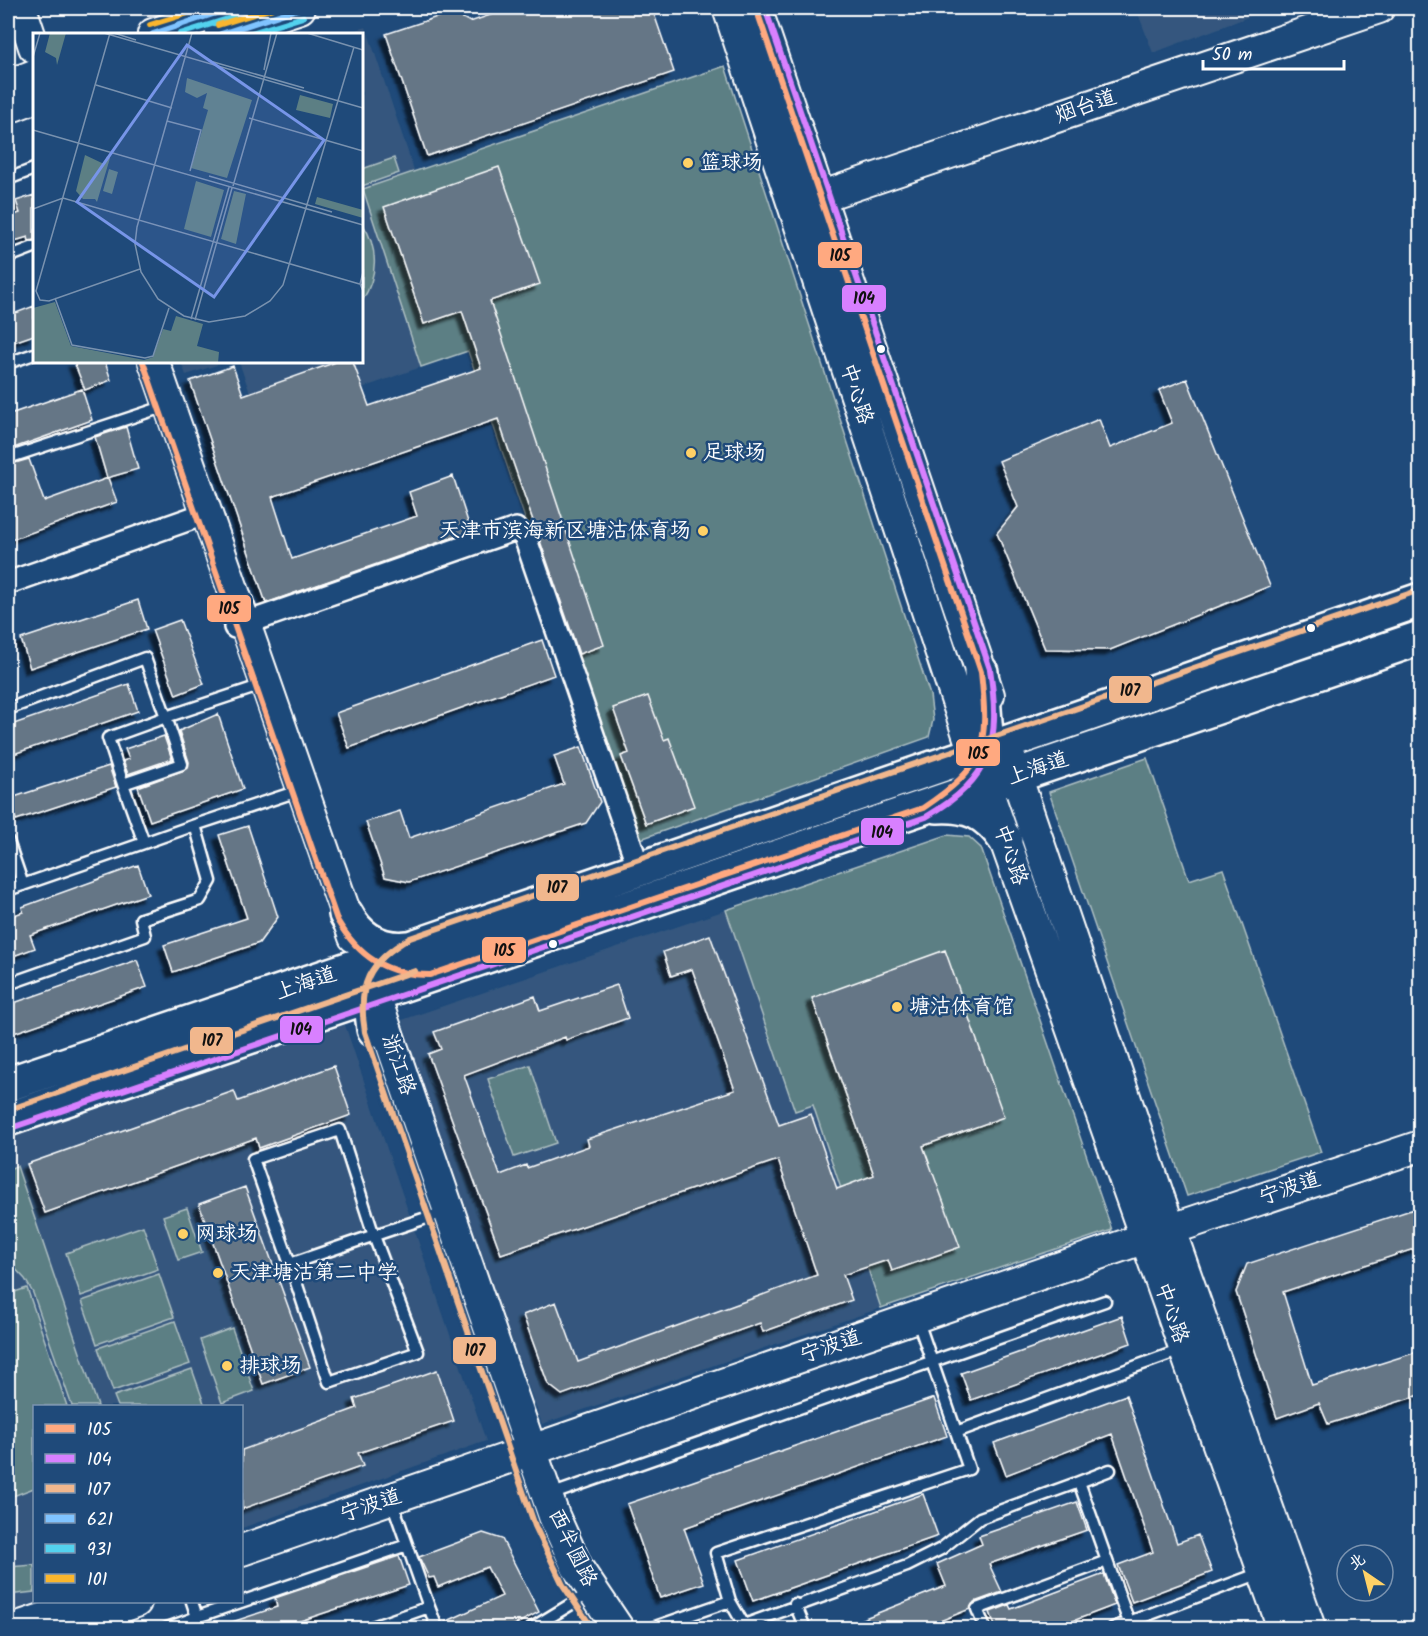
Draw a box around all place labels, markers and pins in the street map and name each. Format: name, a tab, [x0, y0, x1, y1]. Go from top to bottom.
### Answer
place label: 篮球场	[700, 147, 763, 180]
marker: 篮球场	[681, 156, 695, 170]
unlabelled marker	[875, 343, 887, 355]
place label: 足球场	[703, 437, 766, 470]
marker: 足球场	[684, 446, 698, 460]
place label: 天津市滨海新区塘沽体育场	[439, 515, 691, 548]
marker: 天津市滨海新区塘沽体育场	[696, 524, 710, 538]
unlabelled marker	[1305, 622, 1317, 634]
unlabelled marker	[547, 938, 559, 950]
place label: 塘沽体育馆	[909, 991, 1014, 1024]
marker: 塘沽体育馆	[890, 1000, 904, 1014]
place label: 网球场	[195, 1218, 258, 1251]
marker: 网球场	[176, 1227, 190, 1241]
place label: 天津塘沽第二中学	[230, 1257, 398, 1290]
marker: 天津塘沽第二中学	[211, 1266, 225, 1280]
place label: 排球场	[239, 1350, 302, 1383]
marker: 排球场	[220, 1359, 234, 1373]

